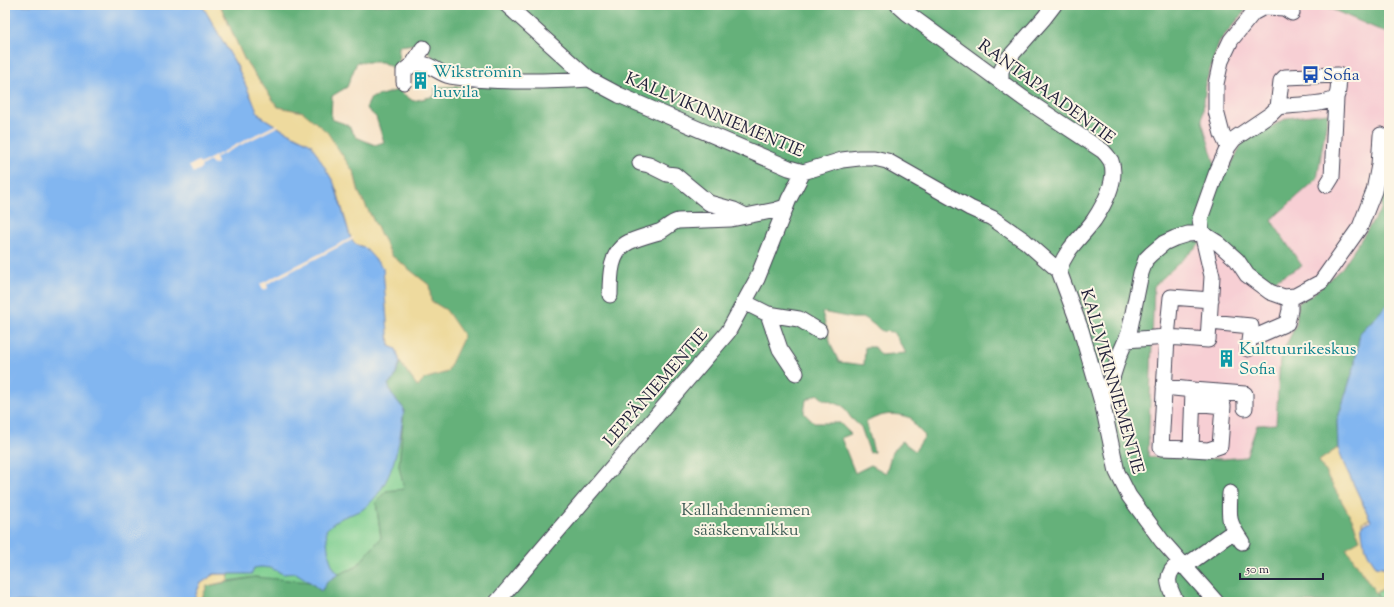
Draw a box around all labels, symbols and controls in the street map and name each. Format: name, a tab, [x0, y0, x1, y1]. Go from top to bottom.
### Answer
street label: RANTAPAADENTIE	[972, 35, 1119, 151]
place label: Wikströmin huvila	[433, 61, 522, 105]
bus stop icon: Sofia	[1300, 64, 1320, 84]
place label: Sofia	[1323, 64, 1360, 88]
street label: KALLVIKINNIEMENTIE	[621, 67, 807, 164]
building icon: Wikströmin huvila	[410, 71, 430, 91]
street label: KALLVIKINNIEMENTIE	[1073, 286, 1149, 477]
street label: LEPPÄNIEMENTIE	[599, 324, 714, 452]
place label: Kulttuurikeskus Sofia	[1239, 338, 1357, 382]
building icon: Kulttuurikeskus Sofia	[1216, 348, 1236, 368]
park label: Kallahdenniemen sääskenvalkku	[681, 499, 811, 543]
scale bar	[1240, 555, 1323, 581]
text: 50 m	[1245, 561, 1269, 579]

